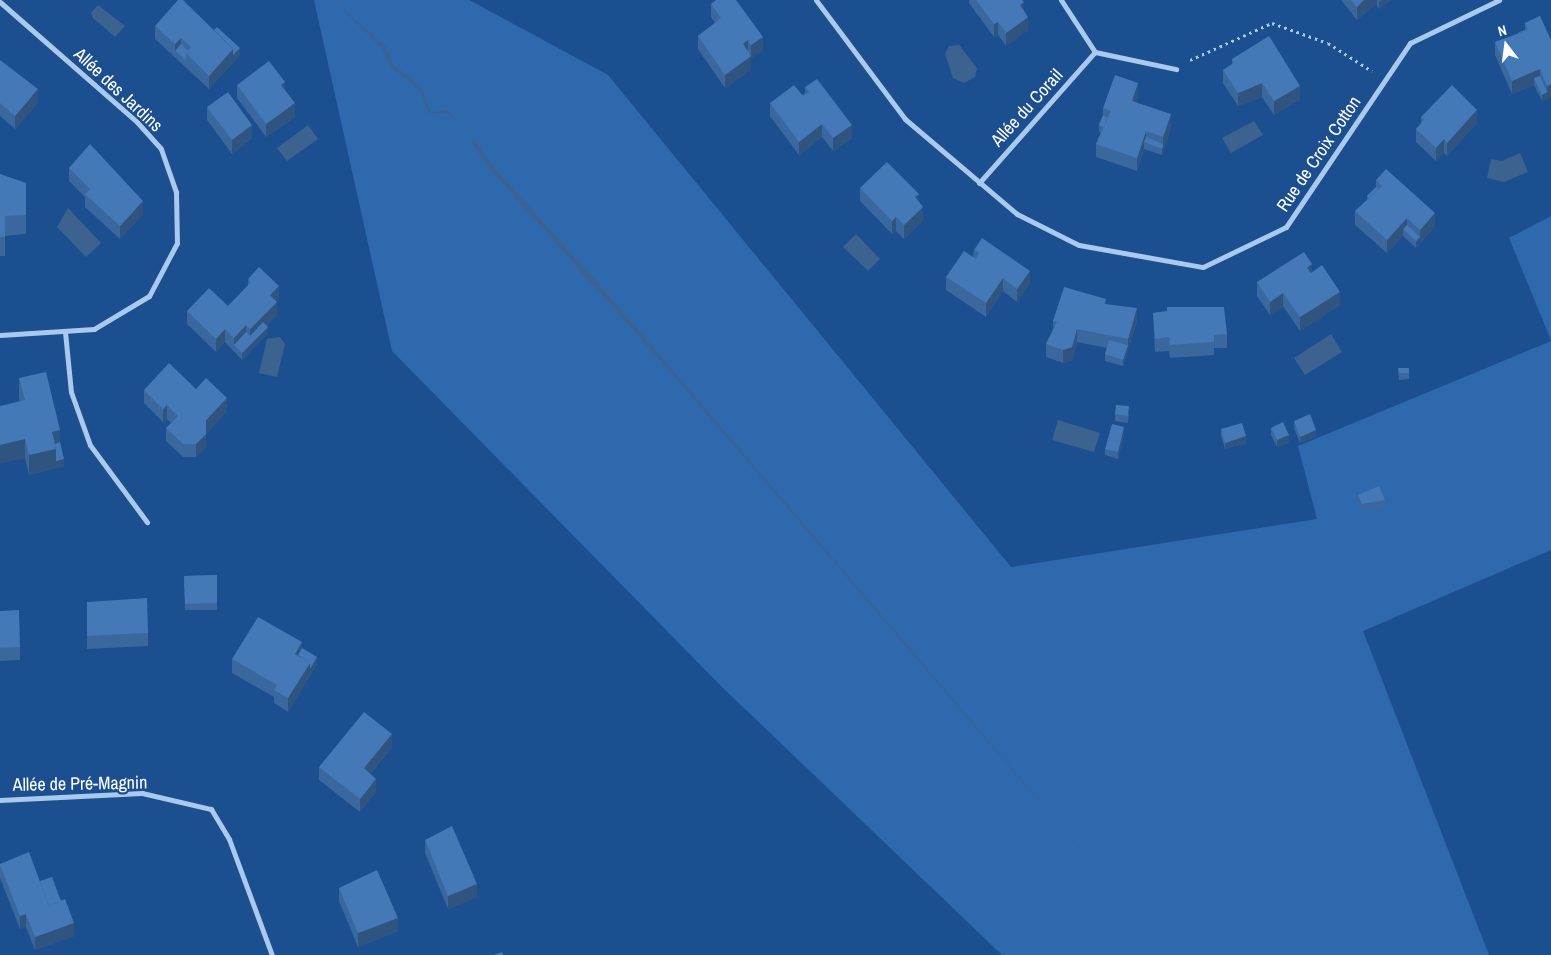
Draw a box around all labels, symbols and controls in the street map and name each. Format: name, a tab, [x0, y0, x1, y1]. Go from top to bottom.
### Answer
north arrow	[1481, 20, 1531, 70]
text: N	[1496, 21, 1508, 40]
street label: Allée des Jardins	[69, 43, 167, 137]
street label: Allée du Corail	[987, 65, 1067, 151]
street label: Rue de Croix Cotton	[1272, 92, 1366, 216]
street label: Allée de Pré-Magnin	[13, 772, 147, 796]

